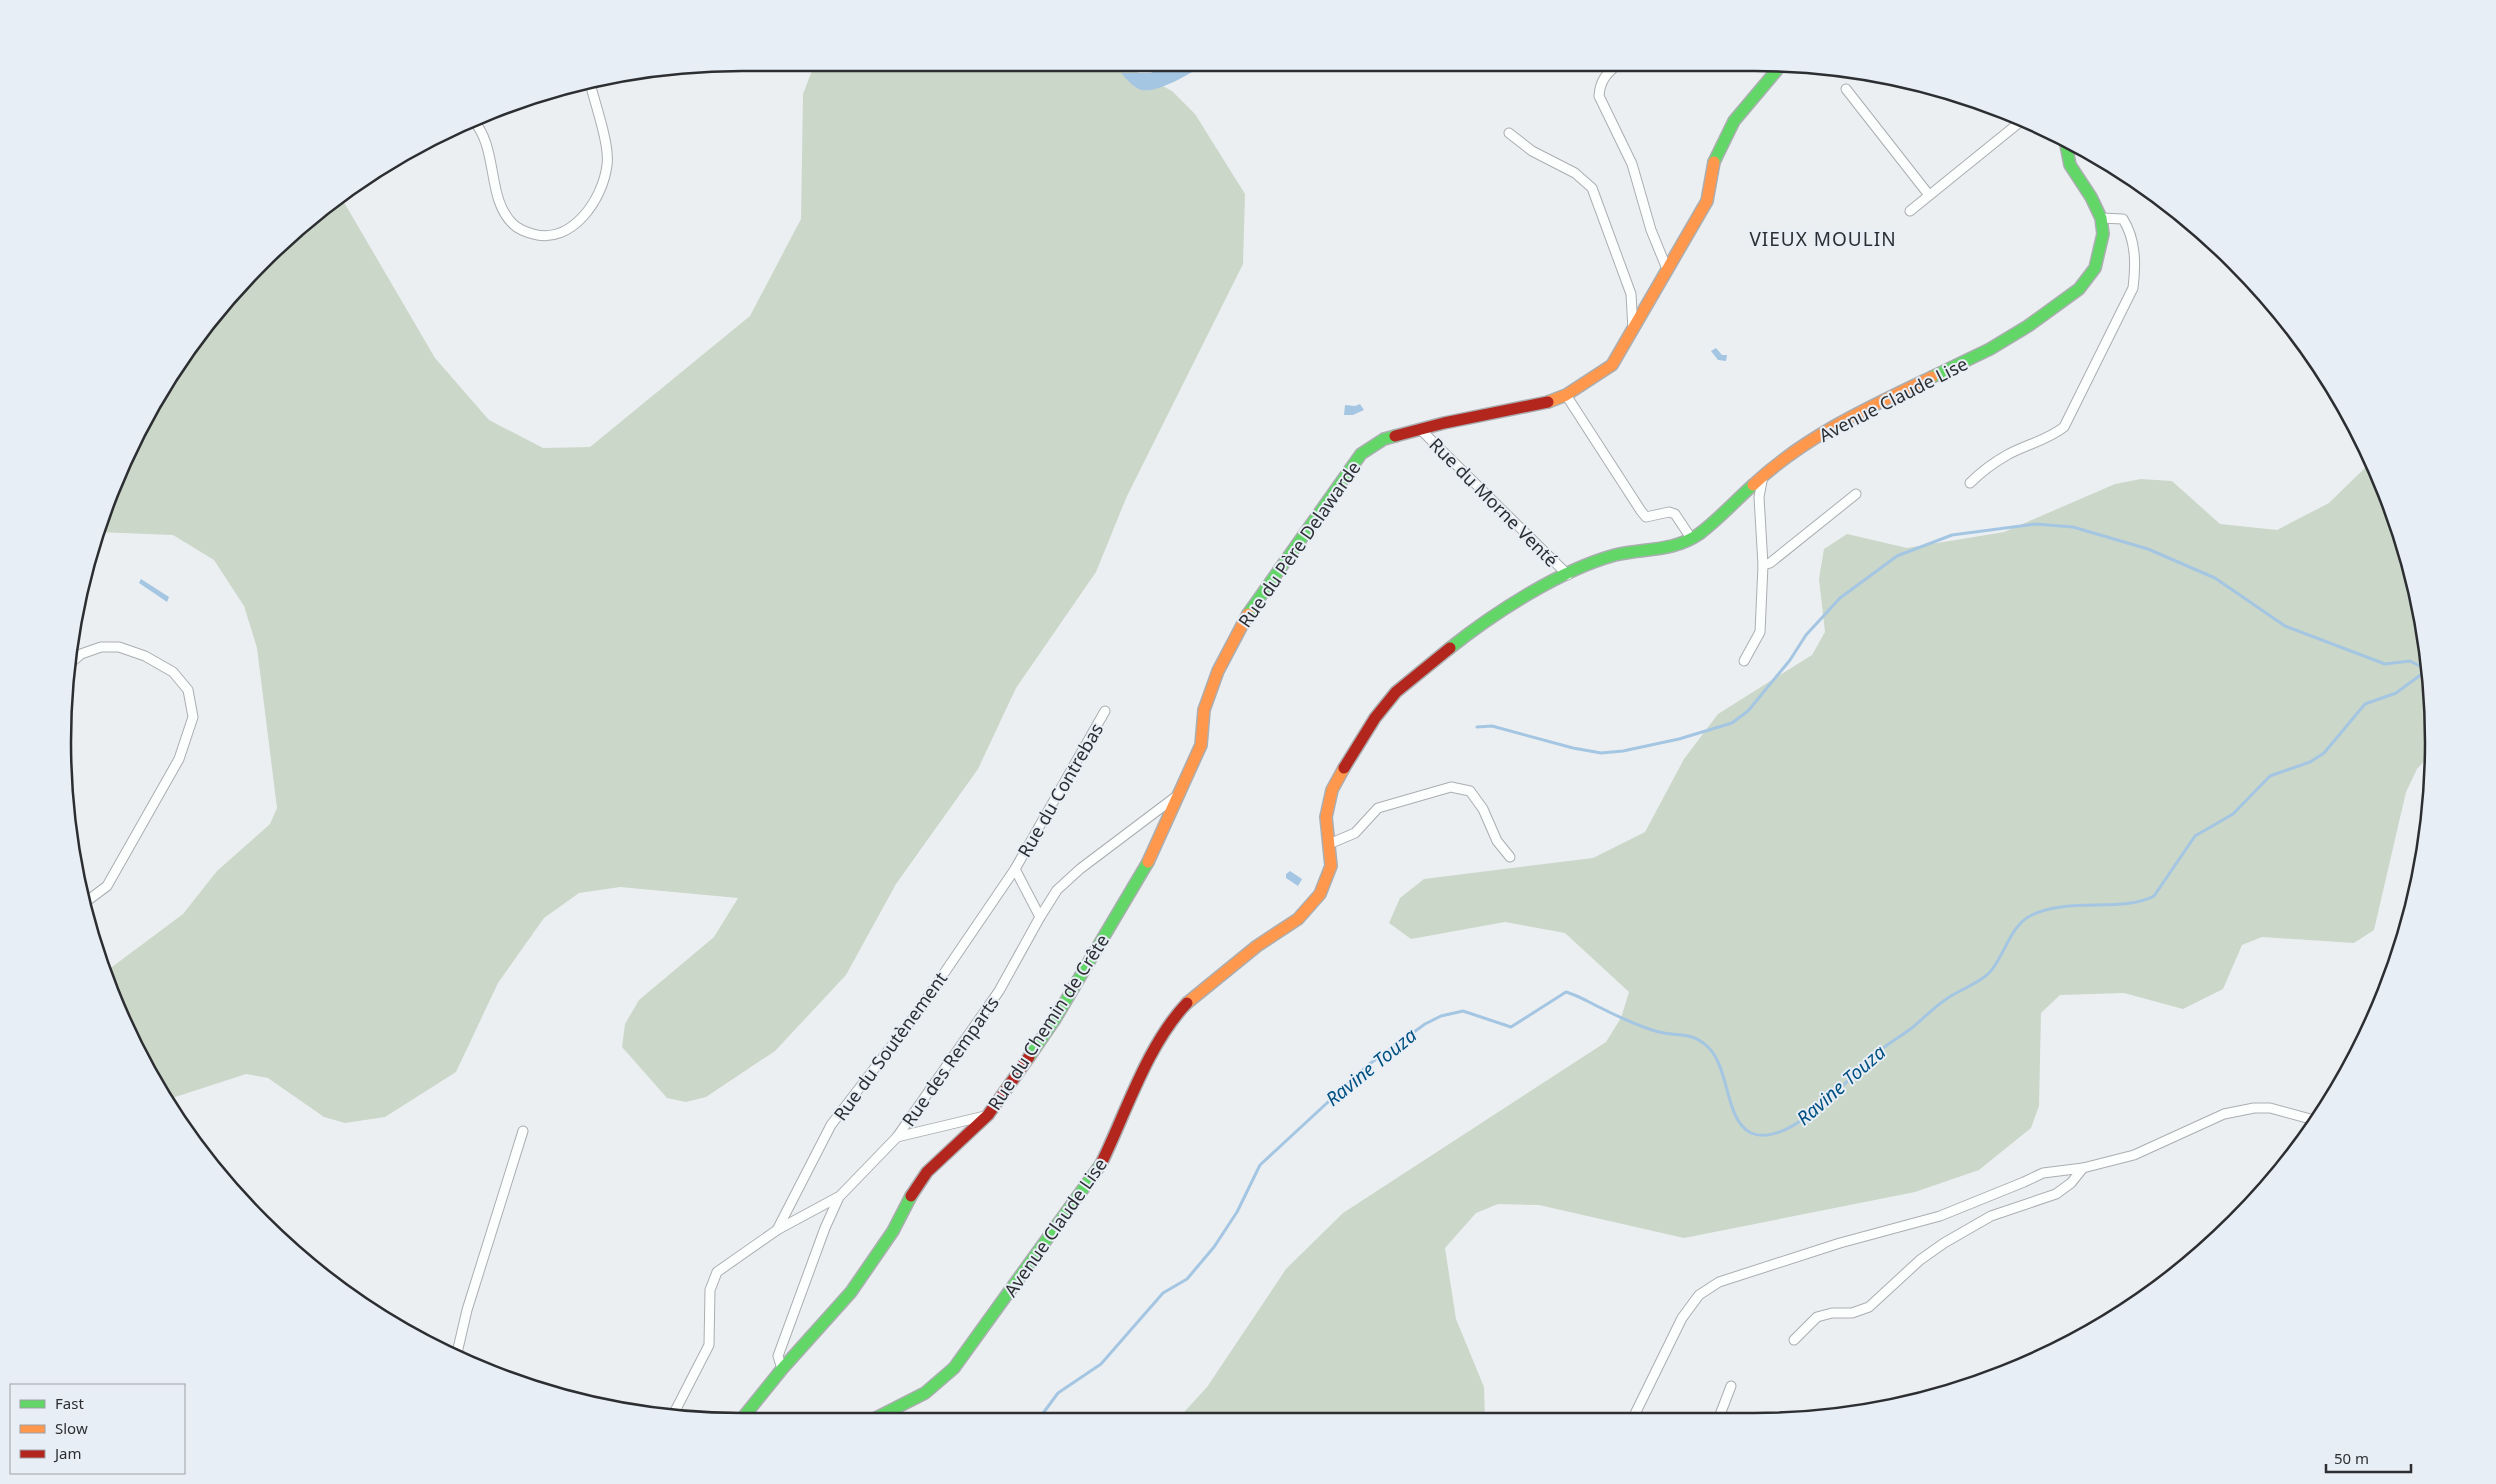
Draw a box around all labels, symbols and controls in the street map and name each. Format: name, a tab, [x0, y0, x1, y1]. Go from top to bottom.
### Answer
district label: VIEUX MOULIN	[1749, 226, 1897, 252]
street label: Avenue Claude Lise	[1815, 351, 1971, 447]
street label: Rue du Morne Venté	[1424, 432, 1564, 572]
street label: Rue du Père Delawarde	[1233, 456, 1365, 632]
street label: Rue du Contrebas	[1012, 719, 1108, 861]
street label: Rue du Chemin de Crête	[982, 929, 1114, 1115]
street label: Rue du Soutènement	[828, 966, 952, 1125]
street label: Rue des Remparts	[896, 991, 1004, 1131]
water label: Ravine Touza	[1320, 1022, 1422, 1112]
water label: Ravine Touza	[1791, 1039, 1891, 1131]
street label: Avenue Claude Lise	[998, 1153, 1112, 1301]
legend	[10, 1384, 185, 1474]
text: Fast	[55, 1393, 84, 1413]
text: Slow	[55, 1418, 88, 1438]
scale bar	[2326, 1442, 2411, 1474]
text: Jam	[53, 1443, 82, 1463]
text: 50 m	[2334, 1448, 2369, 1468]

